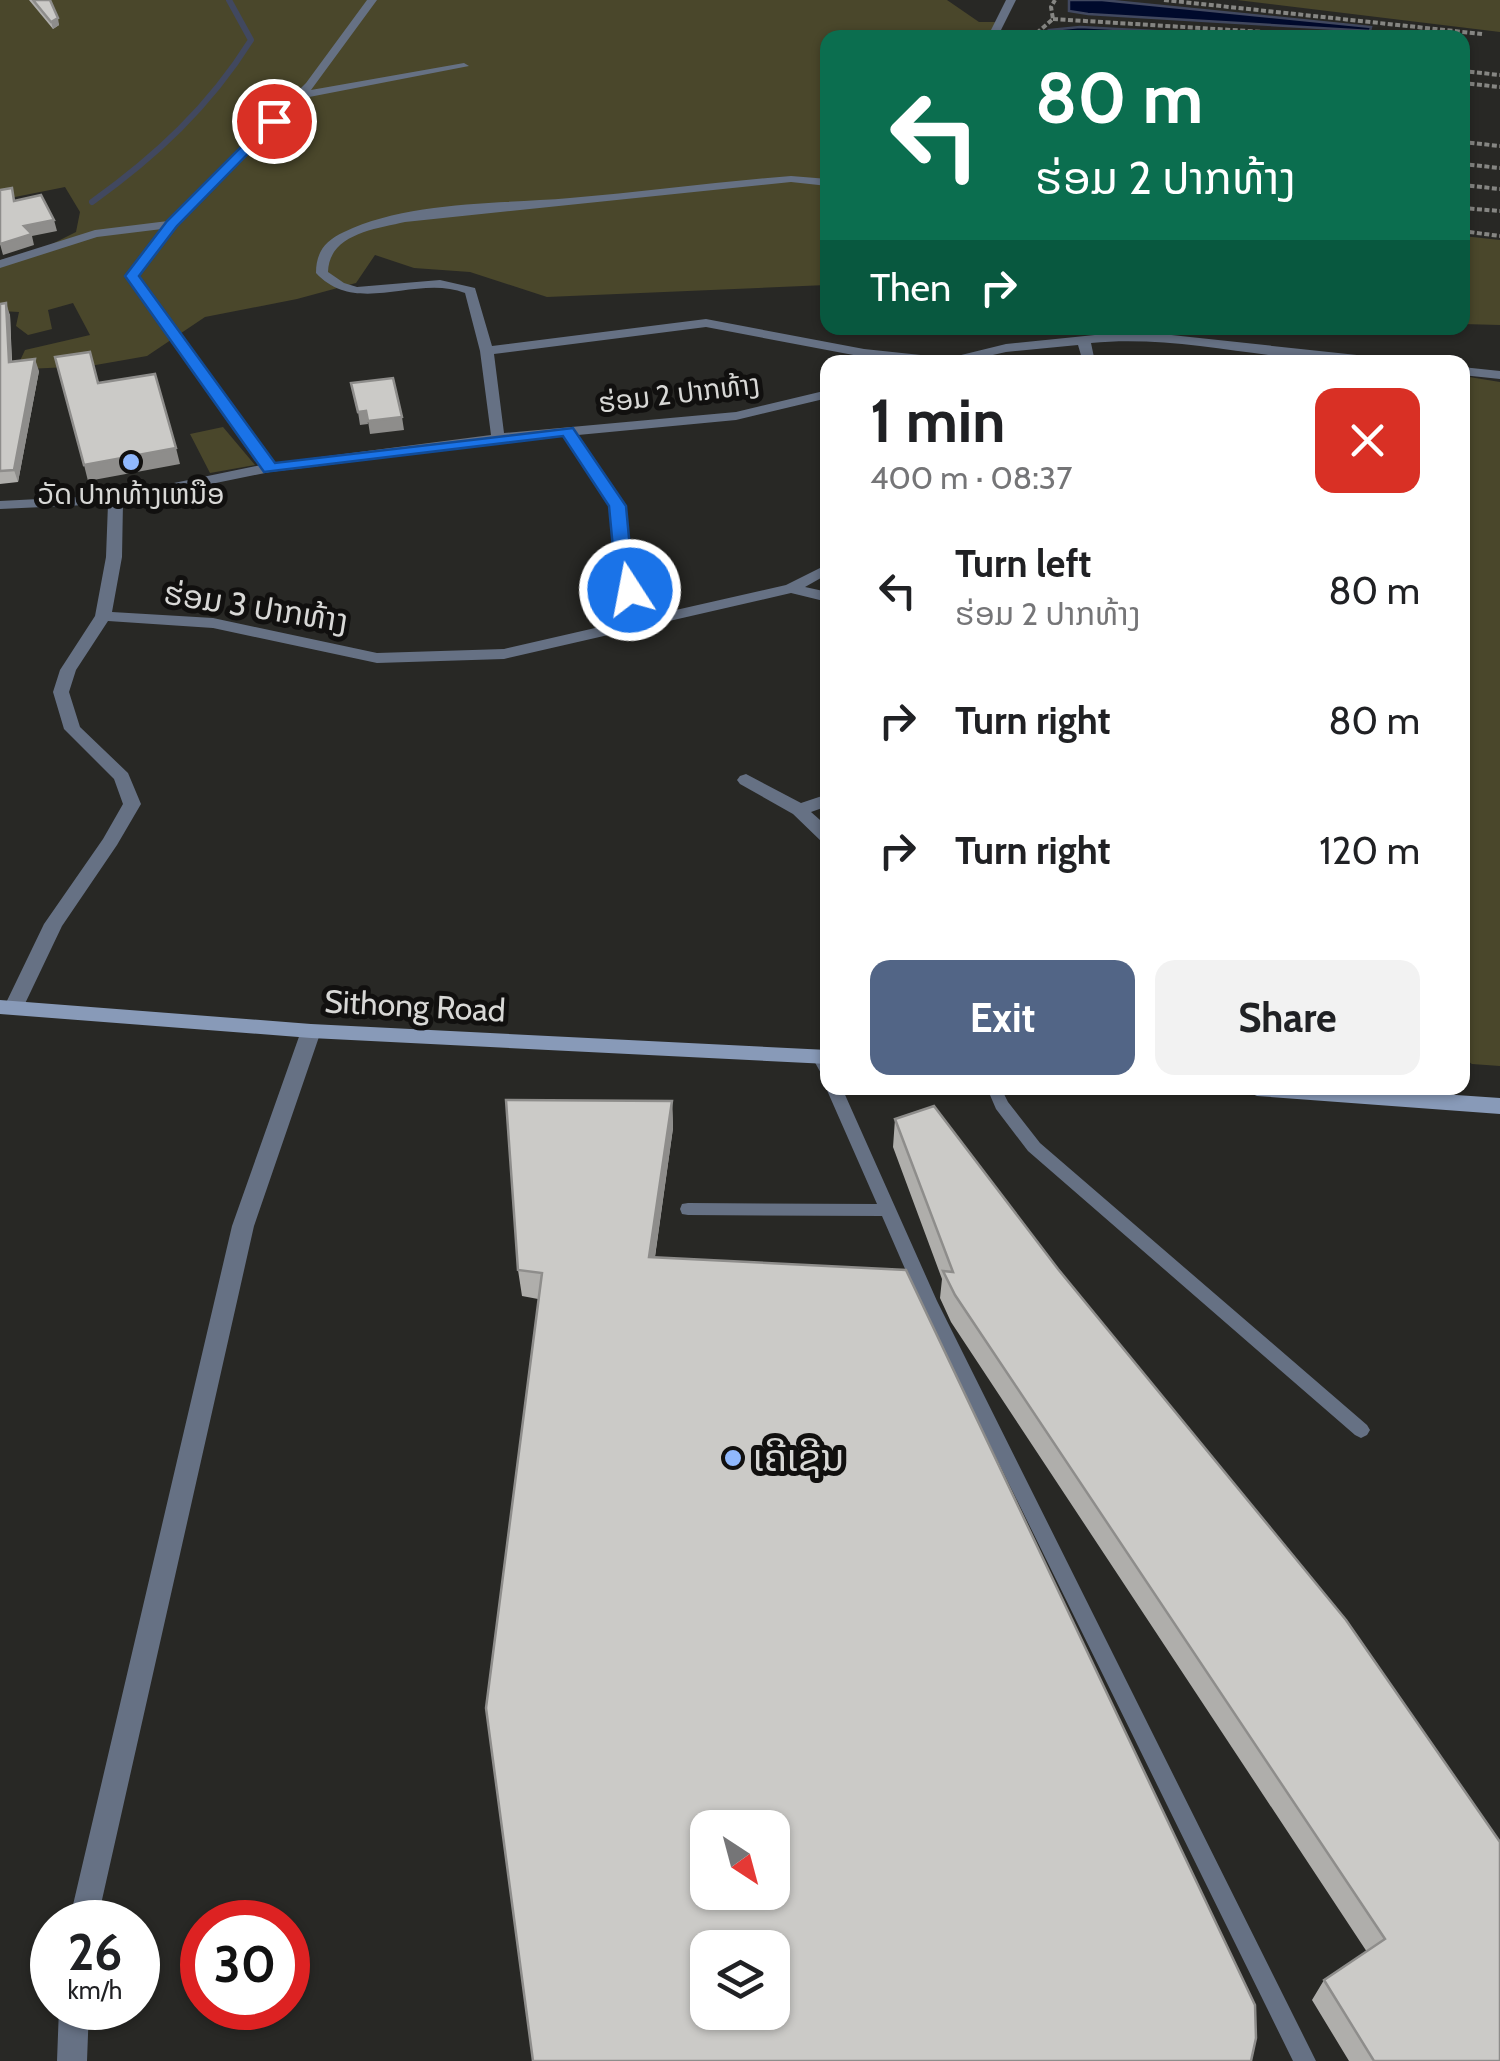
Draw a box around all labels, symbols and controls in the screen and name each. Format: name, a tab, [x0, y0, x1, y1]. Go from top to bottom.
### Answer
text: 80 m	[1035, 55, 1203, 141]
icon: left	[870, 70, 1000, 200]
pin	[232, 79, 317, 164]
icon: arrive	[247, 94, 302, 149]
text: ຮ່ອມ 2 ປາກທ້າງ	[1035, 151, 1296, 205]
icon: right	[971, 260, 1026, 315]
text: Then	[870, 264, 951, 311]
street label: ຮ່ອມ 2 ປາກທ້າງ	[596, 366, 762, 420]
text: 1 min	[870, 384, 1005, 457]
button: close	[1315, 388, 1420, 493]
marker: ວັດ ປາກທ້າງເຫນືອ	[120, 451, 142, 473]
text: 400 m · 08:37	[870, 458, 1072, 497]
place label: ວັດ ປາກທ້າງເຫນືອ	[38, 477, 224, 511]
position arrow	[578, 538, 682, 642]
text: Turn left	[955, 540, 1091, 587]
icon: left	[870, 563, 925, 618]
text: 80 m	[1329, 567, 1420, 614]
street label: ຮ່ອມ 3 ປາກທ້າງ	[161, 573, 351, 640]
text: ຮ່ອມ 2 ປາກທ້າງ	[955, 594, 1140, 633]
icon: right	[870, 693, 925, 748]
text: Turn right	[955, 697, 1111, 744]
text: 80 m	[1329, 697, 1420, 744]
icon: right	[870, 823, 925, 878]
text: Turn right	[955, 827, 1111, 874]
text: 120 m	[1319, 827, 1420, 874]
button: Exit	[870, 960, 1135, 1075]
button: Share	[1155, 960, 1420, 1075]
street label: Sithong Road	[323, 981, 507, 1030]
place label: ເຄີເຊີນ	[753, 1434, 844, 1481]
marker: ເຄີເຊີນ	[722, 1447, 744, 1469]
north arrow	[690, 1810, 790, 1910]
map controls	[690, 1810, 790, 2030]
speed limit sign: 30	[180, 1900, 310, 2030]
text: 26	[68, 1922, 122, 1983]
button: layers	[690, 1930, 790, 2030]
text: km/h	[68, 1975, 122, 2005]

